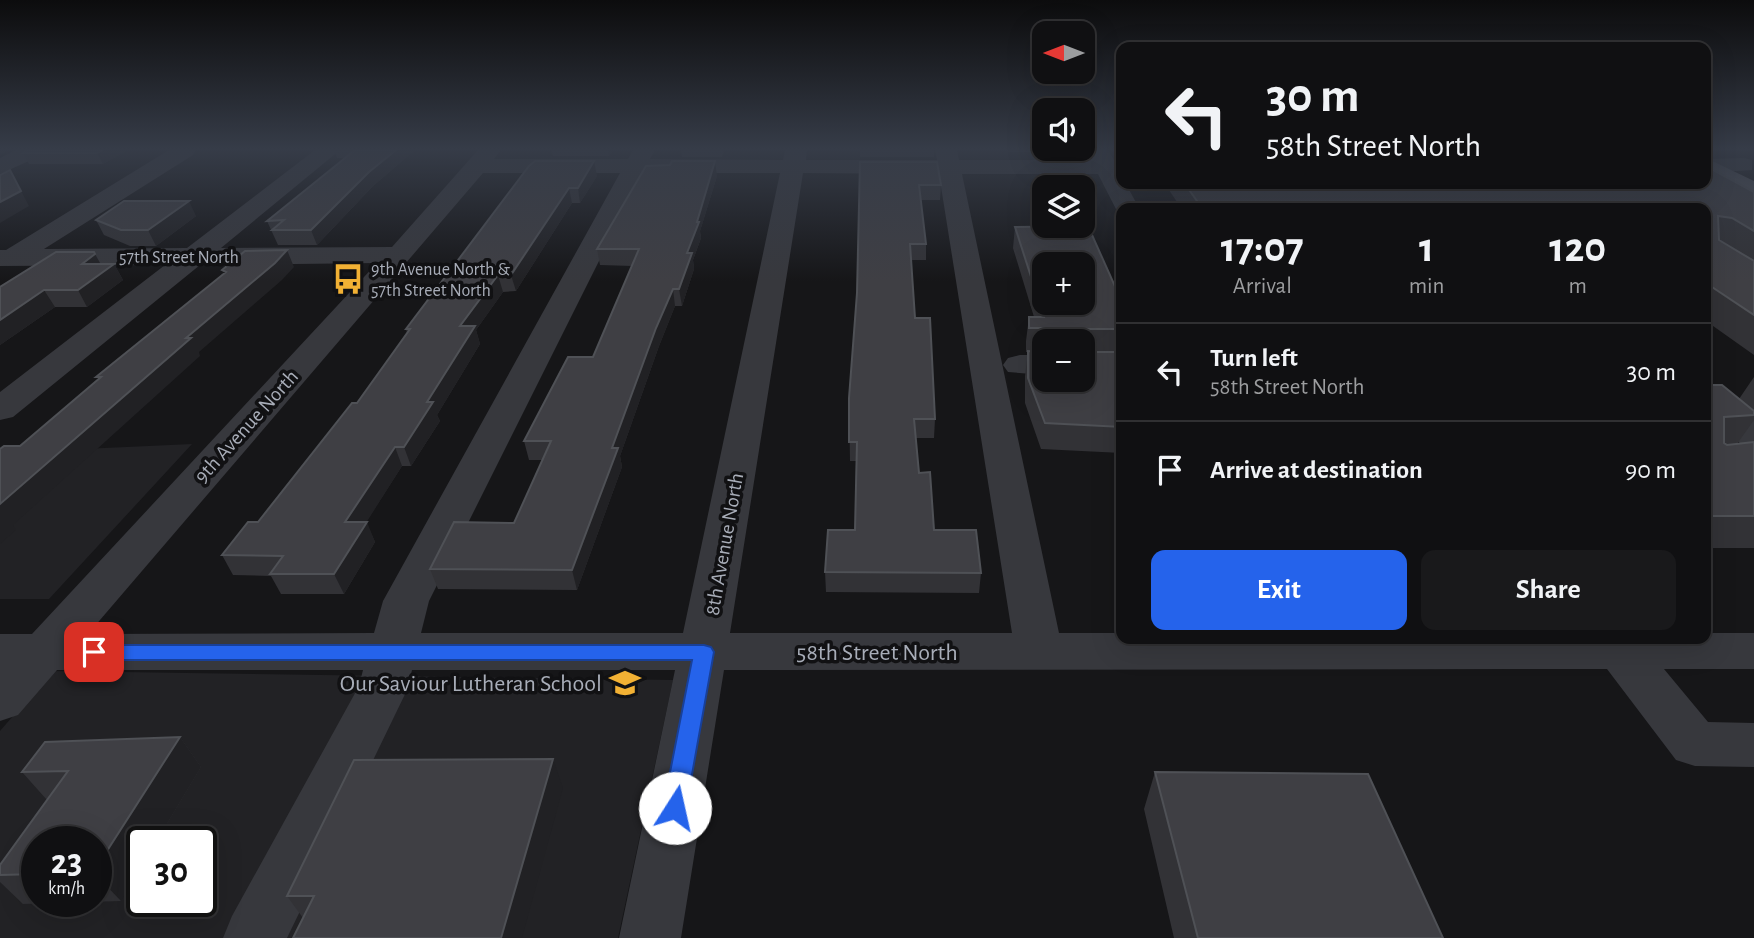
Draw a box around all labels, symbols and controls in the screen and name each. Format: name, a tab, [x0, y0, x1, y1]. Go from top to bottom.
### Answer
north arrow	[1032, 21, 1096, 84]
map controls	[1032, 21, 1095, 392]
icon: left	[1151, 70, 1242, 161]
text: 30 m	[1266, 72, 1360, 121]
button: sound	[1032, 98, 1095, 161]
text: 58th Street North	[1266, 130, 1481, 162]
button: layers	[1032, 175, 1095, 238]
text: 17:07	[1221, 227, 1304, 269]
text: 1	[1419, 227, 1434, 269]
text: 120	[1549, 227, 1606, 269]
street label: 57th Street North	[119, 249, 239, 267]
button: +	[1032, 252, 1095, 315]
place label: 9th Avenue North & 57th Street North	[371, 261, 510, 300]
bus stop icon: 9th Avenue North & 57th Street North	[331, 262, 365, 296]
text: Arrival	[1233, 275, 1292, 298]
text: min	[1409, 275, 1444, 298]
text: m	[1569, 275, 1587, 298]
button: −	[1032, 329, 1095, 392]
text: Turn left	[1210, 345, 1298, 371]
icon: left	[1151, 353, 1189, 391]
text: 30 m	[1626, 359, 1676, 385]
street label: 9th Avenue North	[190, 366, 302, 487]
text: 58th Street North	[1210, 376, 1365, 399]
icon: arrive	[1151, 451, 1189, 489]
text: Arrive at destination	[1210, 457, 1423, 483]
text: 90 m	[1625, 457, 1676, 483]
street label: 8th Avenue North	[702, 471, 747, 617]
button: Exit	[1151, 550, 1407, 630]
button: Share	[1421, 550, 1676, 630]
pin	[64, 622, 124, 682]
icon: arrive	[75, 633, 113, 671]
street label: 58th Street North	[796, 641, 958, 665]
school or university icon: Our Saviour Lutheran School	[608, 666, 642, 700]
place label: Our Saviour Lutheran School	[340, 672, 602, 696]
position arrow	[638, 771, 712, 845]
speed limit sign: 30	[126, 826, 217, 917]
text: 23	[51, 845, 82, 880]
text: km/h	[48, 880, 85, 898]

